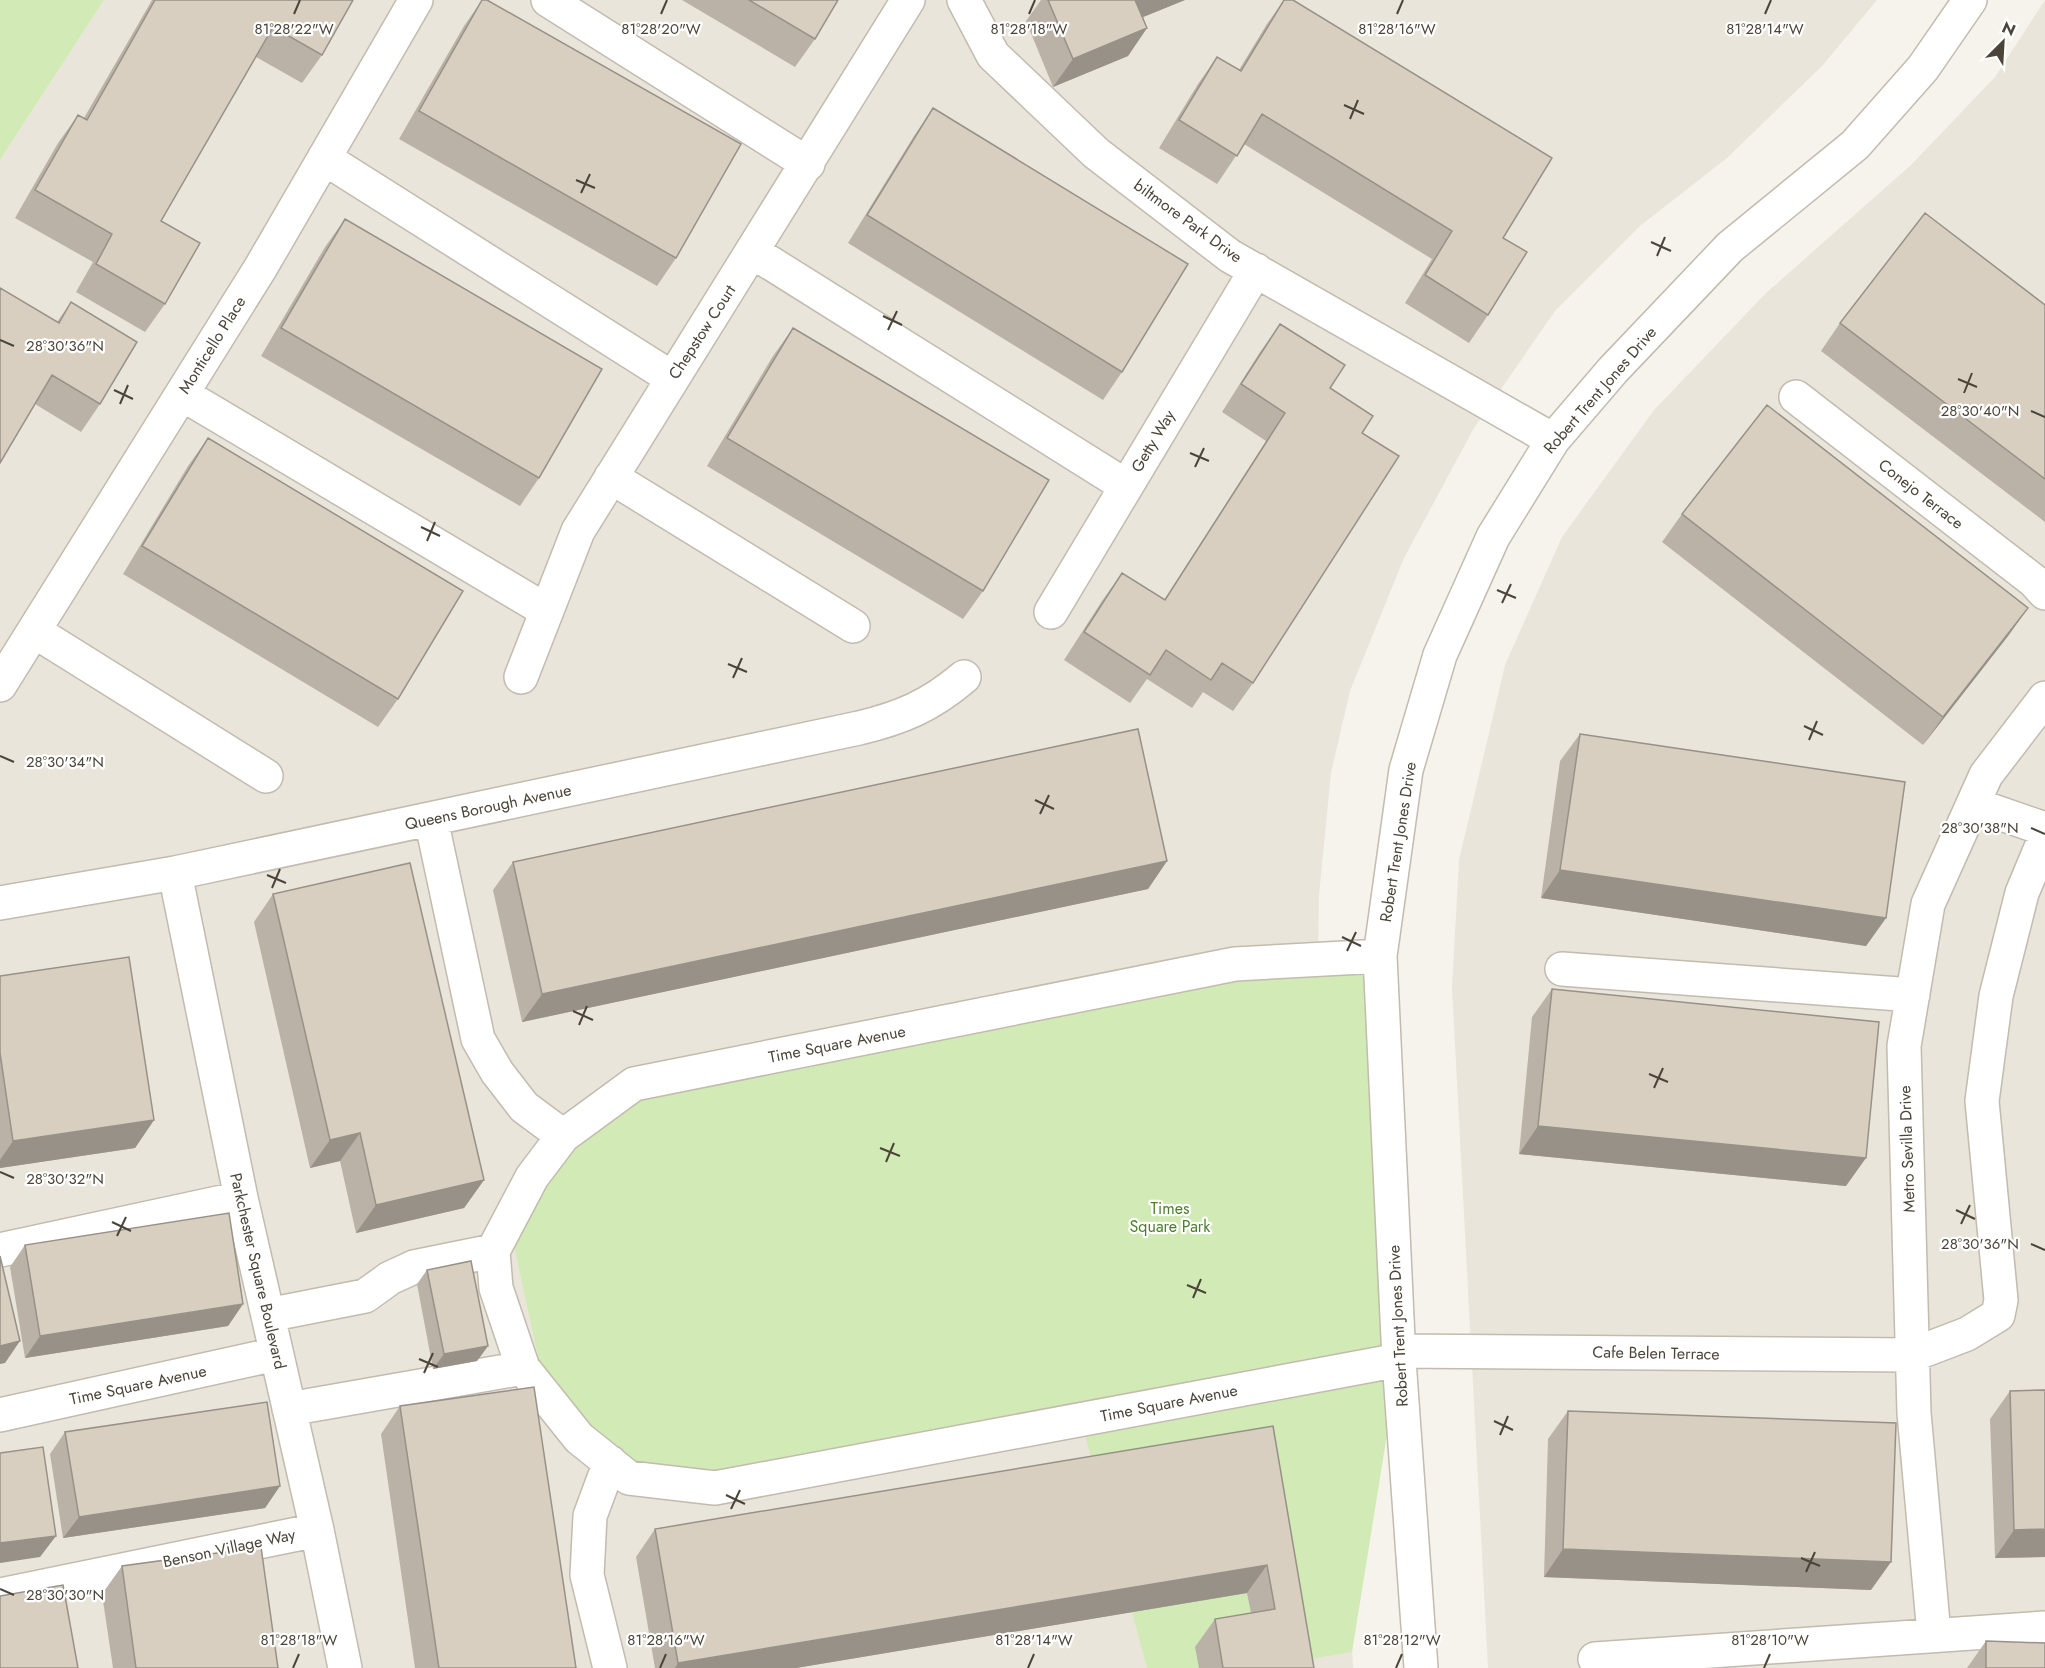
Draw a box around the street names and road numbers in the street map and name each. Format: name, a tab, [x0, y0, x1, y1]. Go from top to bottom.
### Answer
street label: biltmore Park Drive	[1129, 174, 1247, 268]
street label: Chepstow Court	[663, 280, 741, 384]
street label: Monticello Place	[173, 292, 251, 398]
street label: Robert Trent Jones Drive	[1538, 321, 1662, 459]
street label: Getty Way	[1125, 405, 1181, 477]
street label: Conejo Terrace	[1874, 453, 1968, 535]
street label: Robert Trent Jones Drive	[1374, 760, 1422, 924]
street label: Queens Borough Avenue	[403, 778, 573, 836]
street label: Time Square Avenue	[766, 1019, 908, 1069]
street label: Metro Sevilla Drive	[1893, 1085, 1921, 1213]
street label: Parkchester Square Boulevard	[224, 1171, 292, 1371]
street label: Robert Trent Jones Drive	[1382, 1245, 1414, 1407]
street label: Cafe Belen Terrace	[1592, 1340, 1720, 1366]
street label: Time Square Avenue	[68, 1359, 208, 1411]
street label: Time Square Avenue	[1098, 1378, 1240, 1428]
street label: Benson Village Way	[161, 1523, 298, 1573]

